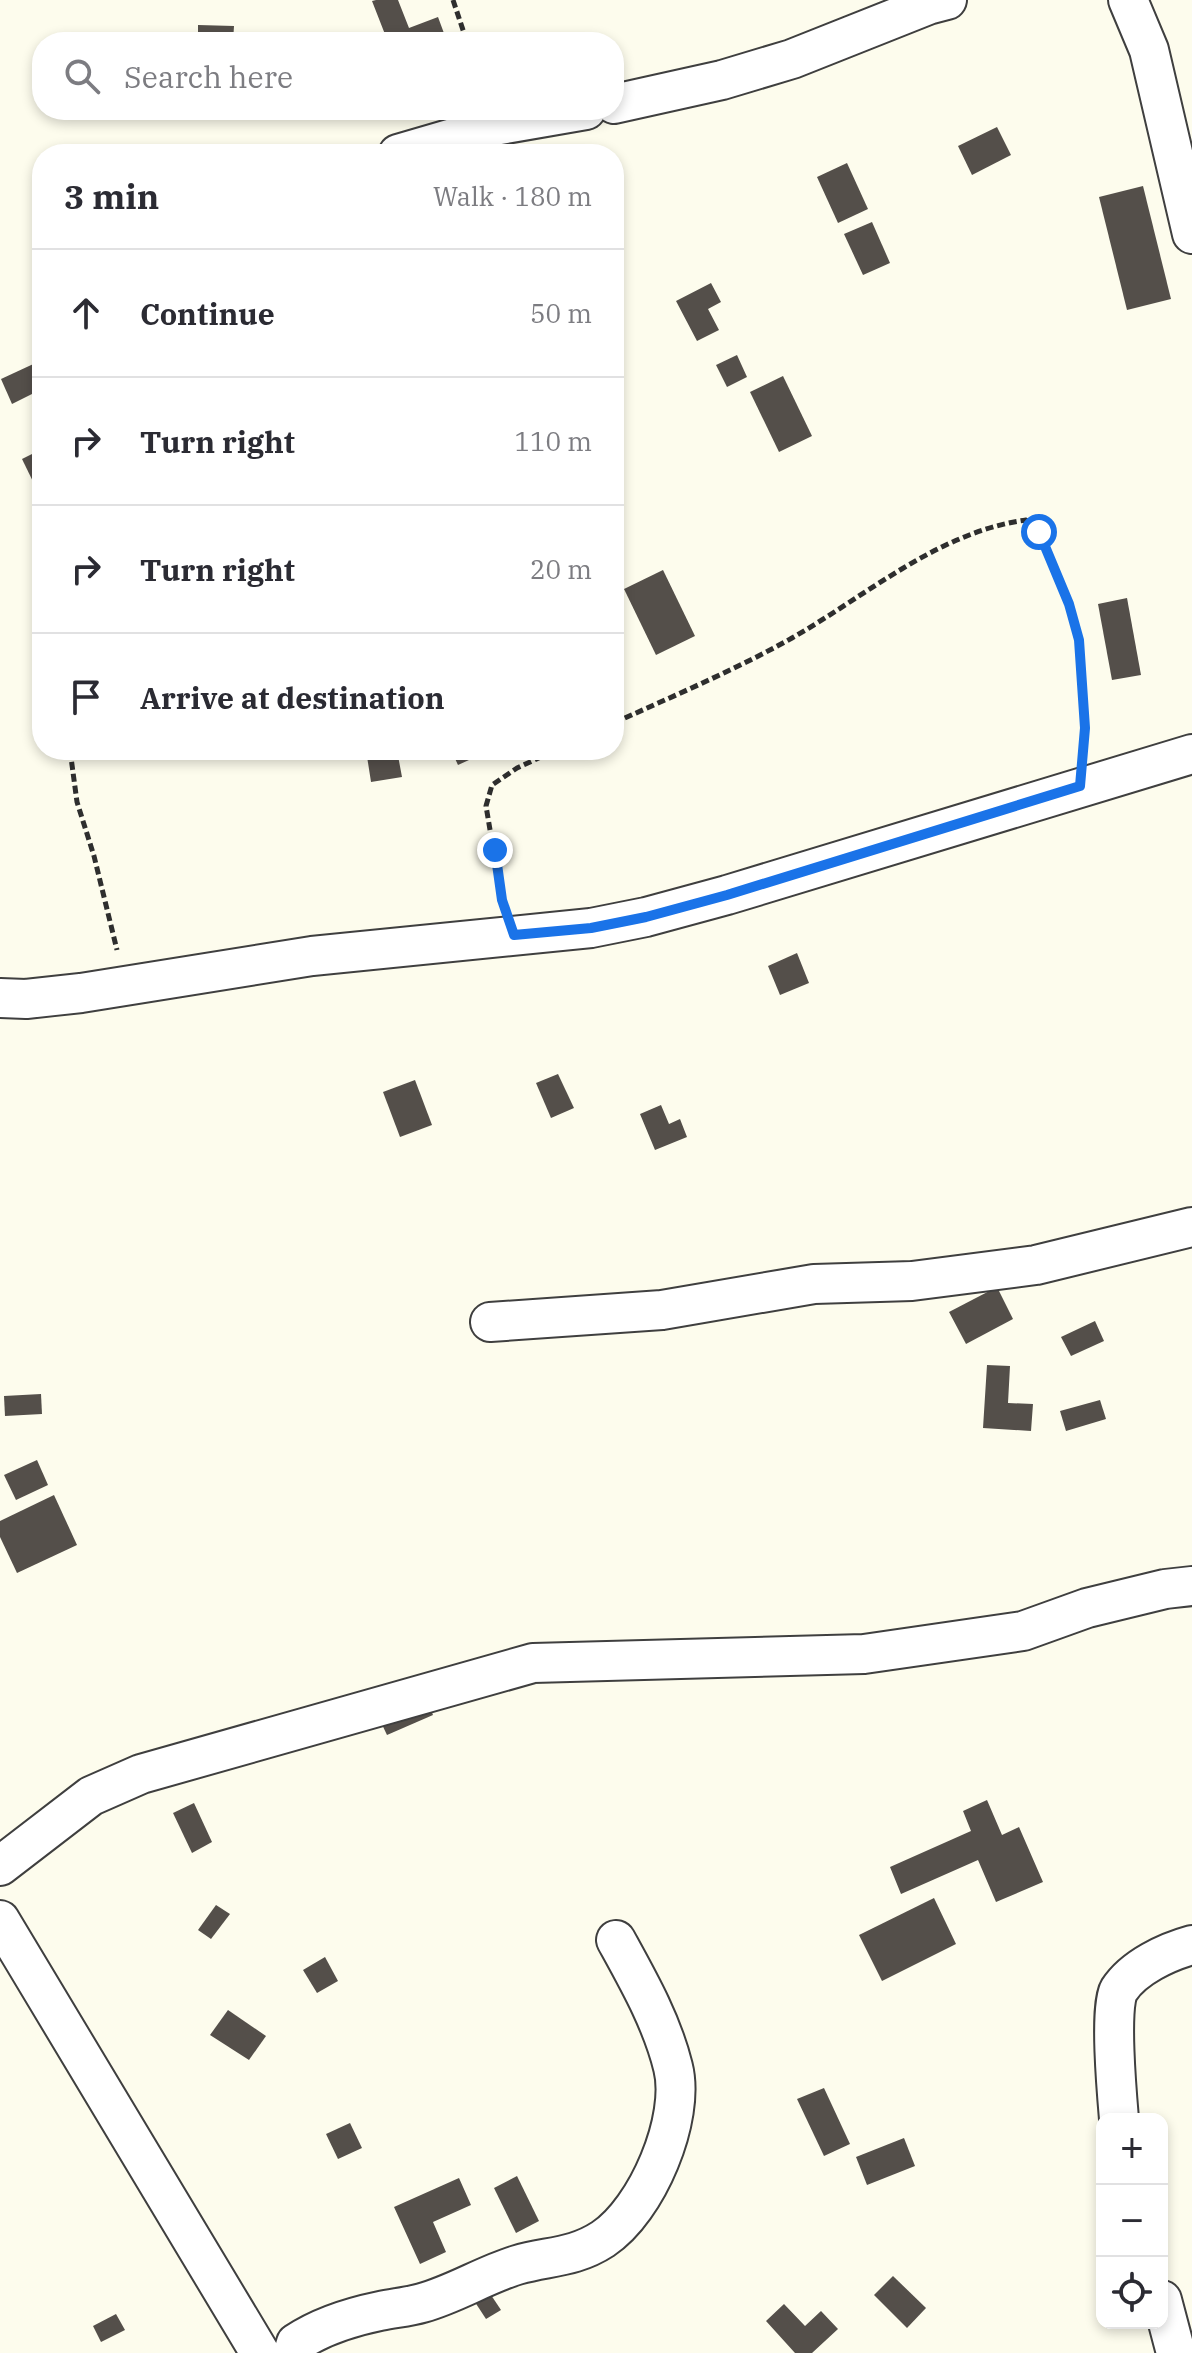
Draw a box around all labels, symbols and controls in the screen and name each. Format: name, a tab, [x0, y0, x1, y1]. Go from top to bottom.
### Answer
search box	[32, 32, 624, 120]
icon: search	[60, 54, 104, 98]
text: Search here	[124, 57, 293, 96]
text: 3 min	[64, 174, 159, 218]
text: Walk · 180 m	[433, 179, 592, 213]
icon: ahead	[64, 291, 108, 335]
text: Continue	[140, 294, 275, 333]
text: 50 m	[530, 296, 592, 330]
icon: right	[64, 419, 108, 463]
text: Turn right	[140, 422, 295, 461]
text: 110 m	[514, 424, 592, 458]
route start	[1021, 514, 1057, 550]
icon: right	[64, 547, 108, 591]
text: Turn right	[140, 550, 295, 589]
text: 20 m	[530, 552, 592, 586]
icon: arrive	[64, 675, 108, 719]
text: Arrive at destination	[140, 678, 445, 717]
route end	[477, 832, 513, 868]
map controls	[1096, 2113, 1168, 2329]
button: +	[1096, 2113, 1168, 2185]
button: −	[1096, 2185, 1168, 2257]
button: locate	[1096, 2257, 1168, 2329]

